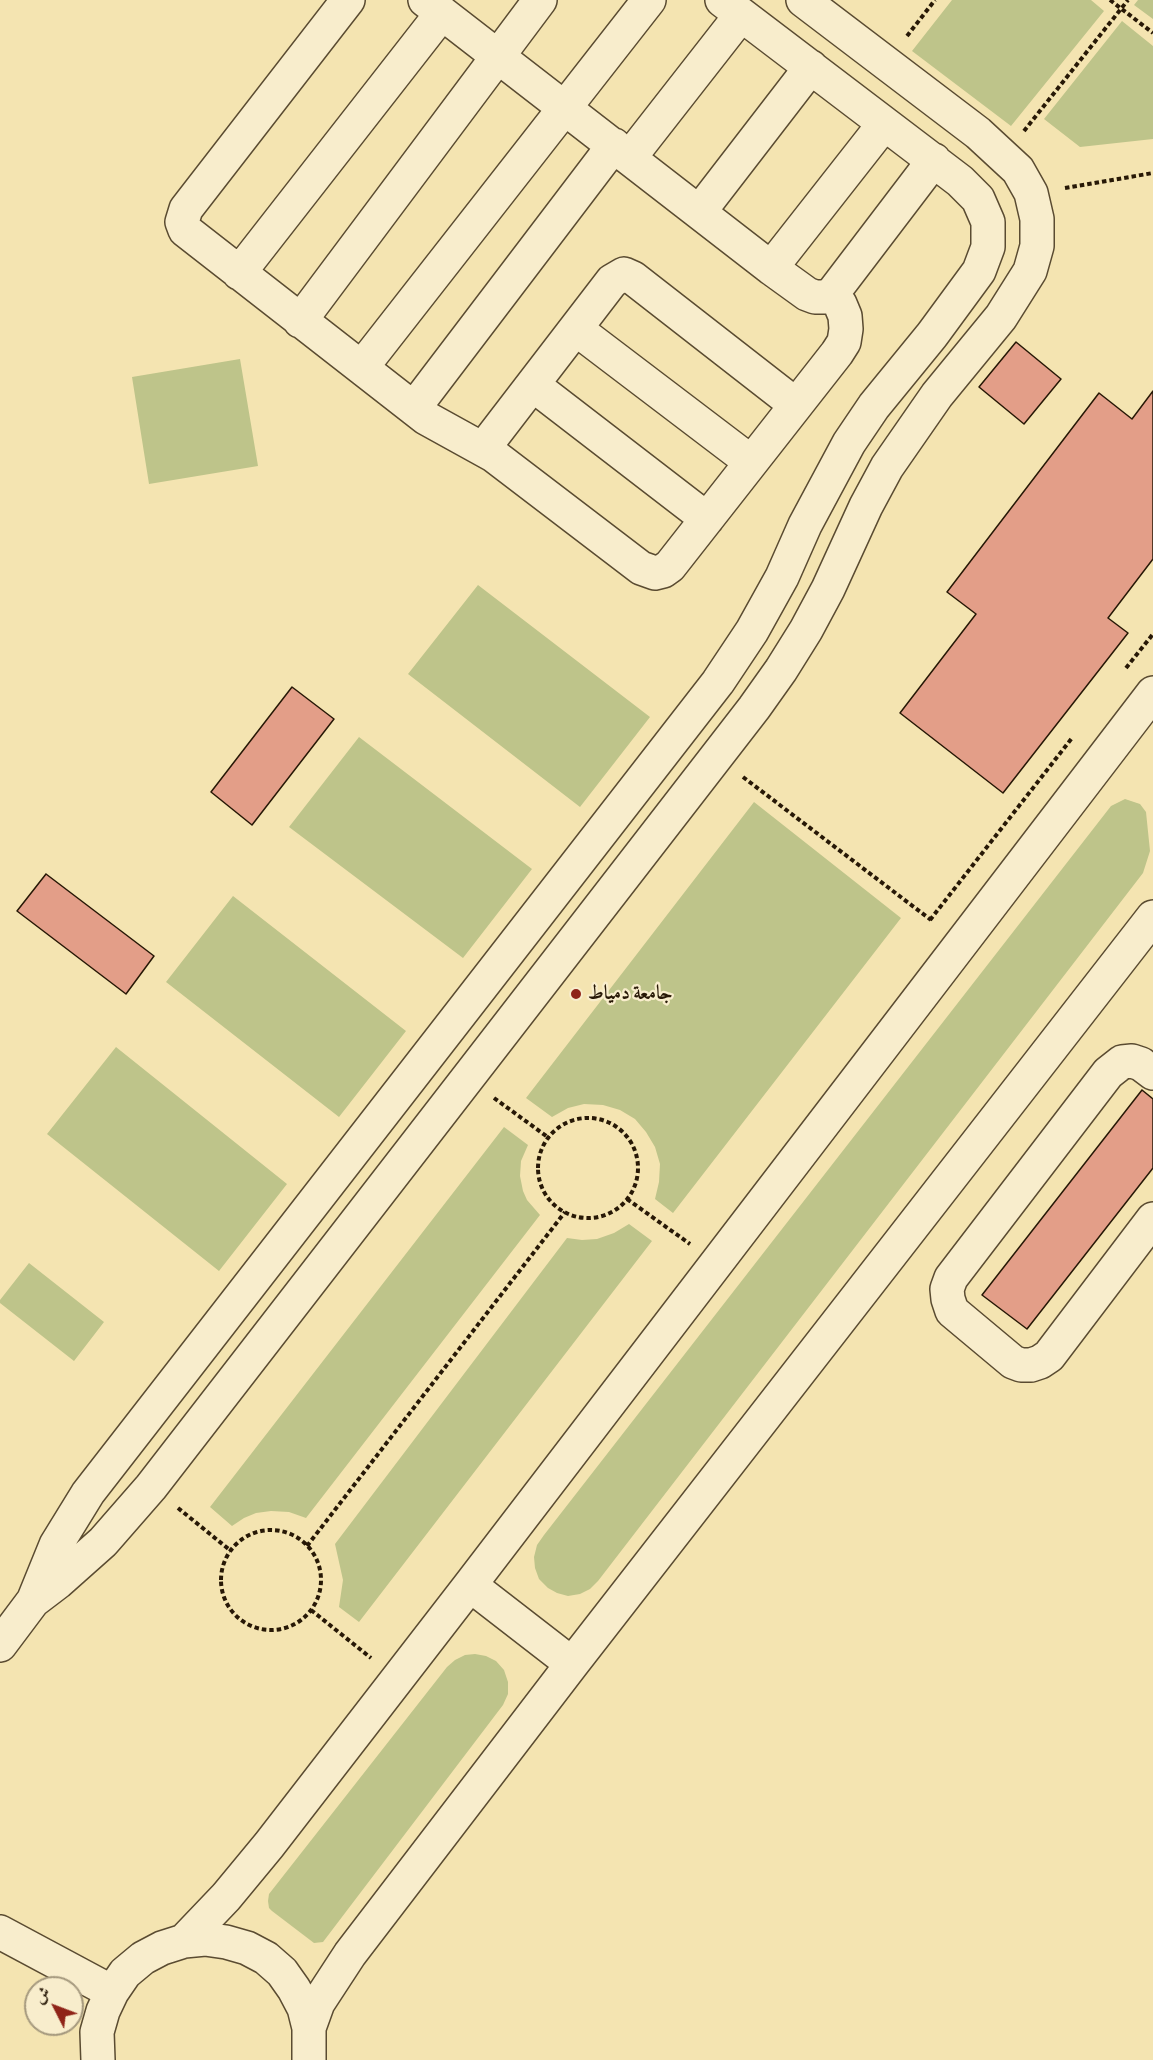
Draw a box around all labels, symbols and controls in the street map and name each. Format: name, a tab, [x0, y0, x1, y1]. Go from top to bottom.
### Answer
place label: جامعة دمياط	[588, 982, 673, 1006]
marker: جامعة دمياط	[569, 987, 583, 1001]
north arrow	[24, 1976, 84, 2036]
text: ش	[29, 1983, 55, 2008]

